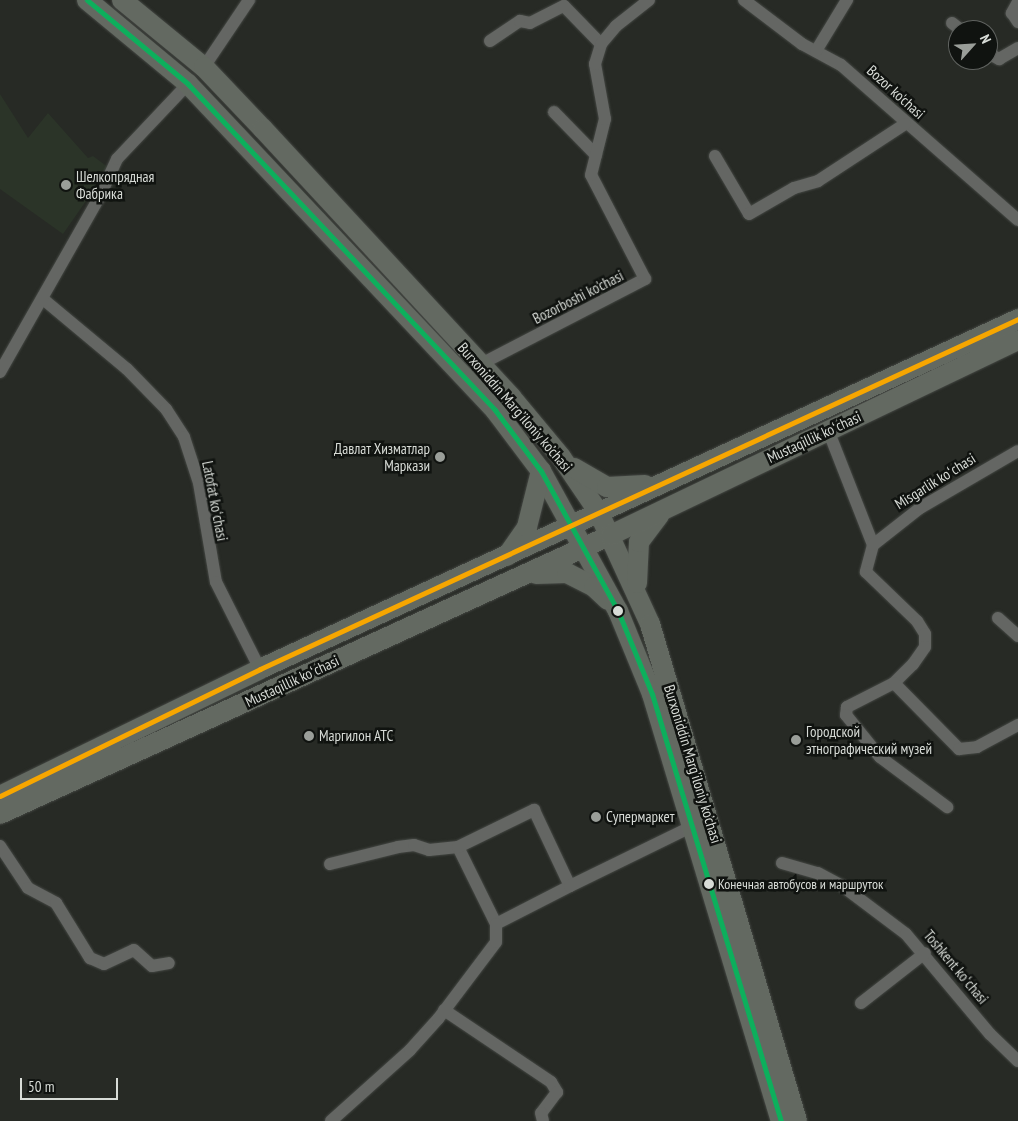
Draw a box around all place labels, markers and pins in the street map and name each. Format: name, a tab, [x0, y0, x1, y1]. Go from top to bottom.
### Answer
place label: Шелкопрядная Фабрика	[76, 167, 154, 202]
marker: Шелкопрядная Фабрика	[60, 179, 72, 191]
place label: Давлат Хизматлар Маркази	[333, 439, 430, 474]
marker: Давлат Хизматлар Маркази	[434, 451, 446, 463]
unlabelled marker	[613, 606, 623, 616]
place label: Городской этнографический музей	[806, 722, 932, 757]
place label: Маргилон АТС	[319, 727, 394, 745]
marker: Маргилон АТС	[303, 730, 315, 742]
marker: Городской этнографический музей	[790, 734, 802, 746]
place label: Супермаркет	[606, 808, 675, 826]
marker: Супермаркет	[590, 811, 602, 823]
place label: Конечная автобусов и маршруток	[718, 876, 883, 892]
marker: Конечная автобусов и маршруток	[704, 879, 714, 889]

